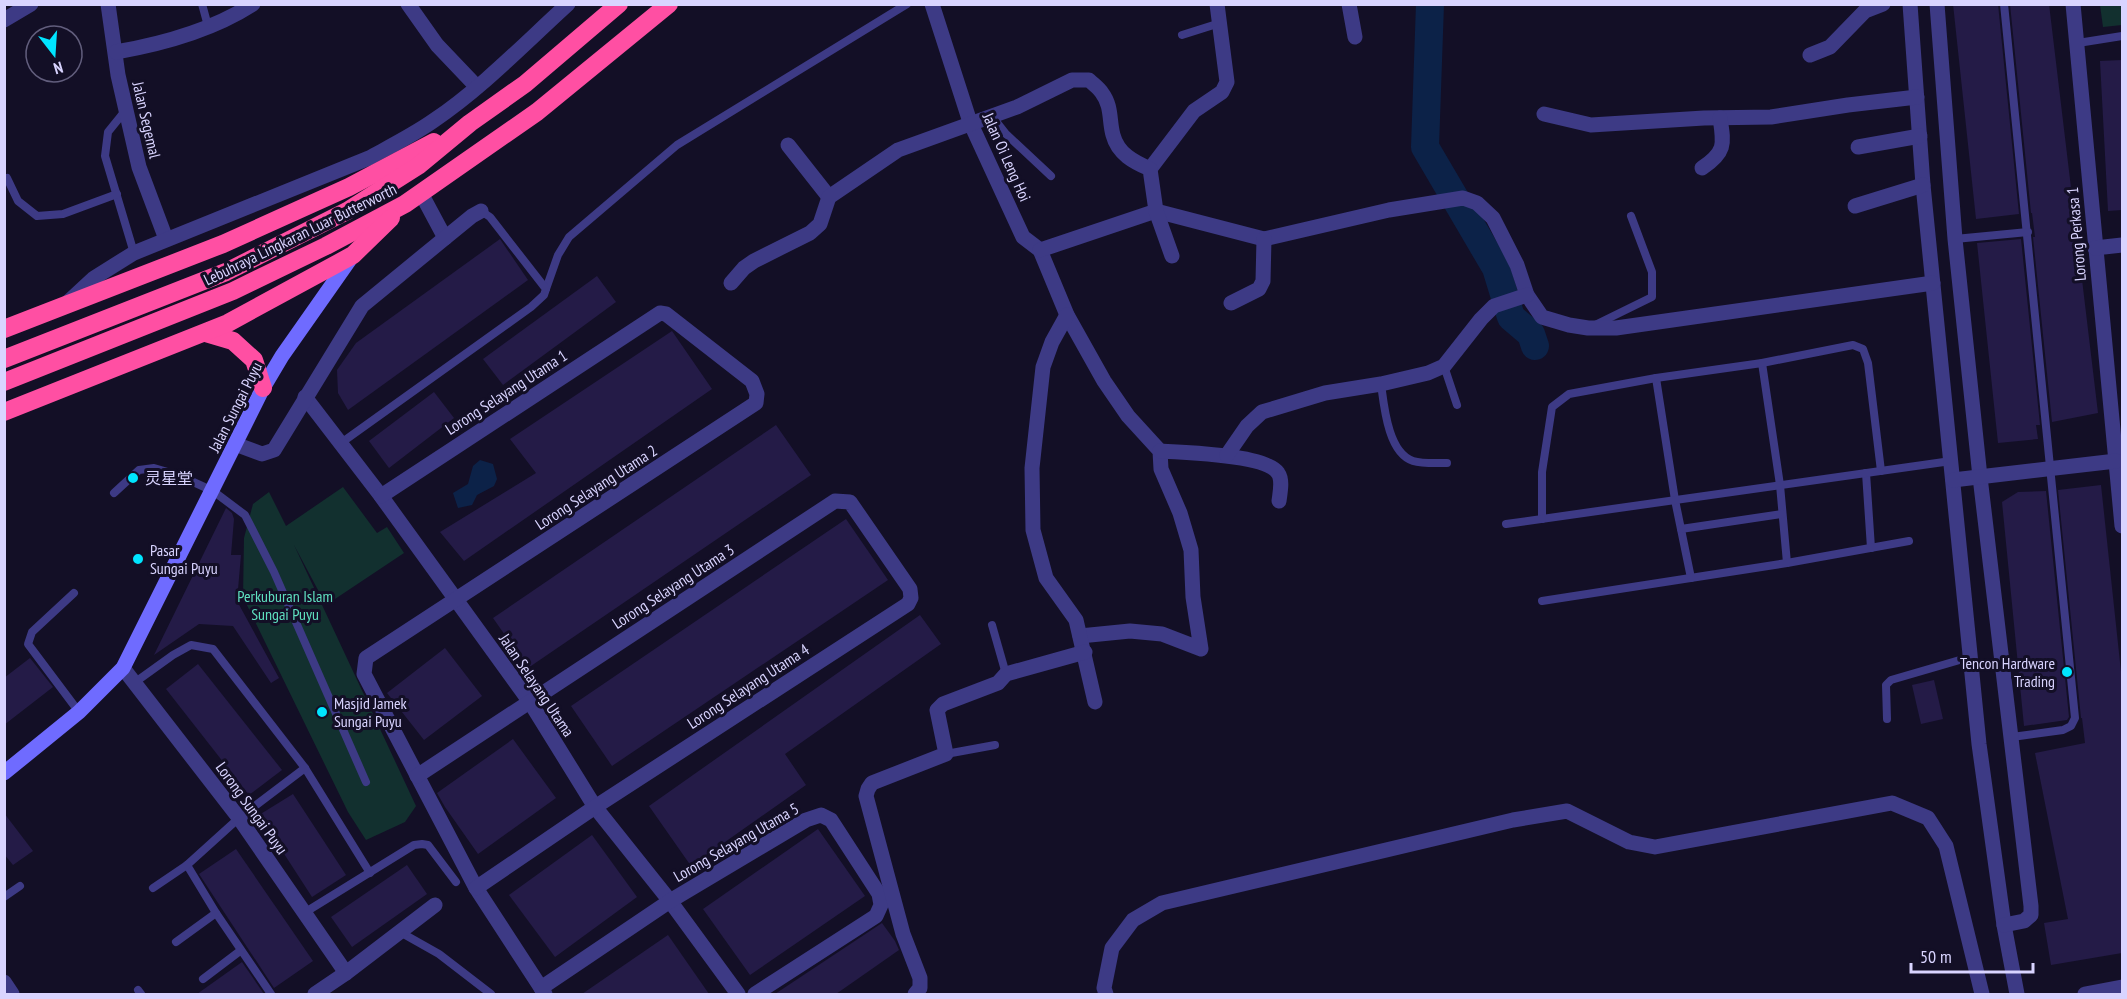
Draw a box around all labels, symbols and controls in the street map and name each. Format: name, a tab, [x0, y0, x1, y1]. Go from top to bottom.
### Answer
north arrow	[24, 24, 84, 84]
text: N	[51, 58, 65, 79]
street label: Jalan Segemal	[128, 79, 166, 161]
street label: Jalan Oi Leng Hoi	[978, 108, 1036, 205]
street label: Lebuhraya Lingkaran Luar Butterworth	[200, 179, 400, 289]
street label: Lorong Perkasa 1	[2062, 186, 2090, 282]
street label: Lorong Selayang Utama 1	[441, 345, 571, 439]
street label: Jalan Sungai Puyu	[203, 359, 266, 456]
street label: Lorong Selayang Utama 2	[531, 440, 661, 534]
place label: 灵星堂	[145, 468, 193, 488]
marker: 灵星堂	[126, 471, 140, 485]
street label: Lorong Selayang Utama 3	[608, 539, 738, 633]
place label: Pasar Sungai Puyu	[150, 540, 218, 578]
marker: Pasar Sungai Puyu	[131, 552, 145, 566]
park label: Perkuburan Islam Sungai Puyu	[237, 586, 333, 624]
street label: Jalan Selayang Utama	[495, 629, 579, 740]
street label: Lorong Selayang Utama 4	[683, 639, 813, 733]
place label: Tencon Hardware Trading	[1960, 653, 2055, 691]
marker: Tencon Hardware Trading	[2060, 665, 2074, 679]
place label: Masjid Jamek Sungai Puyu	[334, 693, 408, 731]
marker: Masjid Jamek Sungai Puyu	[315, 705, 329, 719]
street label: Lorong Sungai Puyu	[212, 758, 292, 858]
street label: Lorong Selayang Utama 5	[670, 798, 802, 886]
scale bar	[1911, 936, 2032, 974]
text: 50 m	[1920, 945, 1952, 968]

